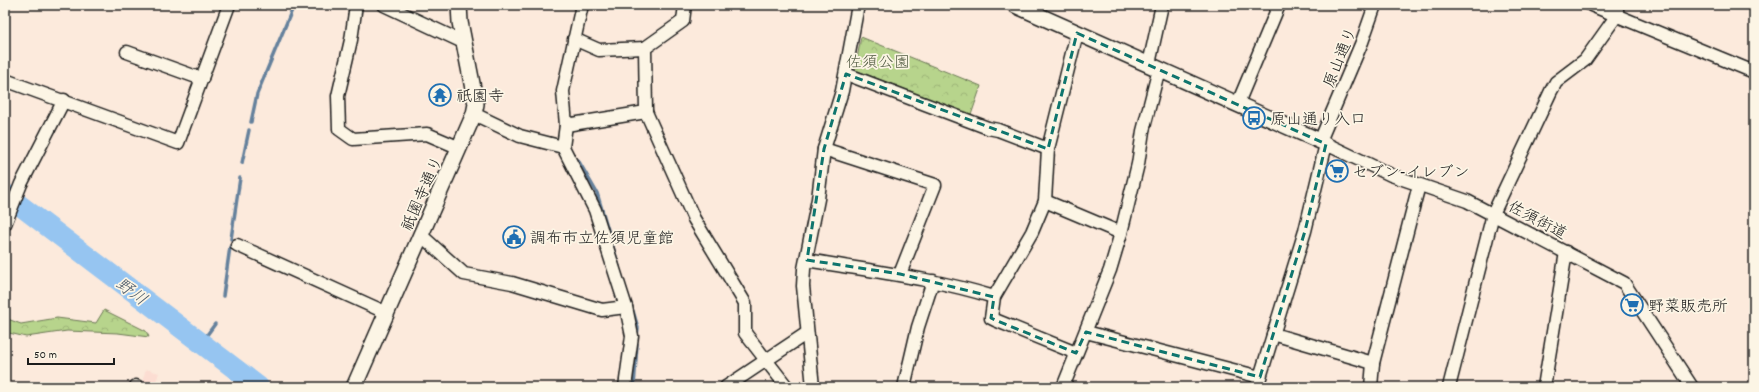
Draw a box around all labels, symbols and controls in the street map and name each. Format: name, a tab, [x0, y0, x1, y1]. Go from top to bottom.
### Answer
street label: 原山通り	[1319, 24, 1364, 92]
park label: 佐須公園	[846, 52, 910, 75]
temple icon: 祇園寺	[427, 82, 453, 108]
place label: 祇園寺	[456, 86, 504, 109]
bus stop icon: 原山通り入口	[1241, 105, 1267, 131]
place label: 原山通り入口	[1270, 109, 1366, 132]
street label: 祇園寺通り	[397, 153, 450, 235]
supermarket icon: セブン-イレブン	[1324, 158, 1350, 184]
place label: セブン-イレブン	[1352, 162, 1469, 185]
street label: 佐須街道	[1503, 196, 1570, 246]
public building icon: 調布市立佐須児童館	[501, 224, 527, 250]
place label: 調布市立佐須児童館	[530, 228, 674, 251]
water label: 野川	[109, 274, 151, 313]
supermarket icon: 野菜販売所	[1619, 292, 1645, 318]
place label: 野菜販売所	[1648, 296, 1728, 319]
scale bar	[28, 340, 114, 366]
text: 50 m	[34, 347, 57, 364]

